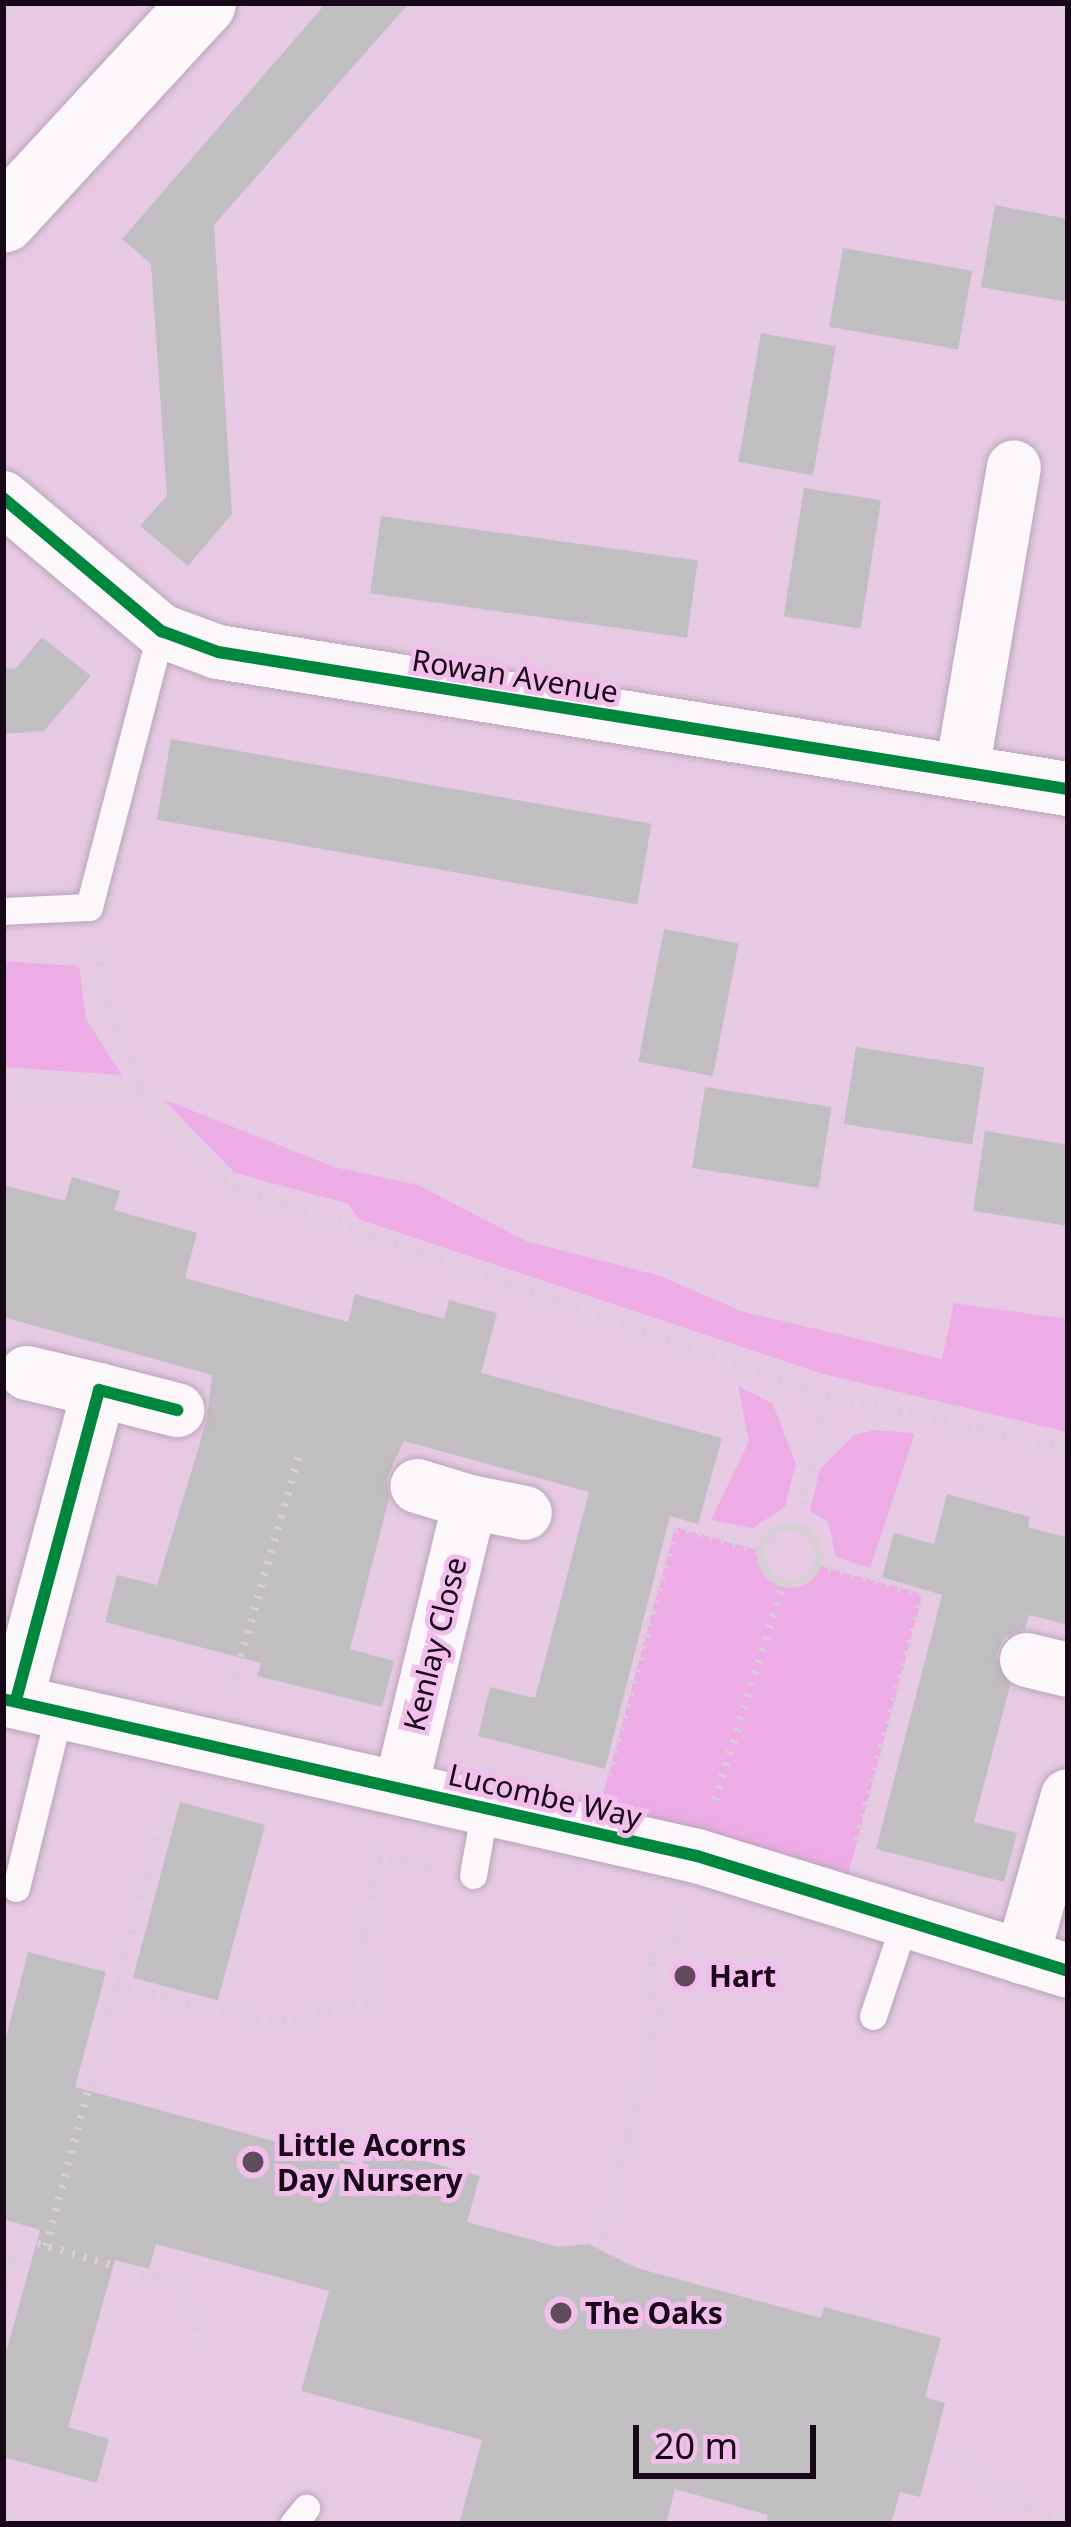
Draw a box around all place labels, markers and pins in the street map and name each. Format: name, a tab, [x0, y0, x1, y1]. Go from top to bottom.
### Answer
place label: Hart	[709, 1958, 776, 1994]
marker: Hart	[672, 1963, 698, 1989]
place label: Little Acorns Day Nursery	[277, 2127, 466, 2198]
marker: Little Acorns Day Nursery	[240, 2149, 266, 2175]
place label: The Oaks	[585, 2295, 723, 2331]
marker: The Oaks	[548, 2300, 574, 2326]

